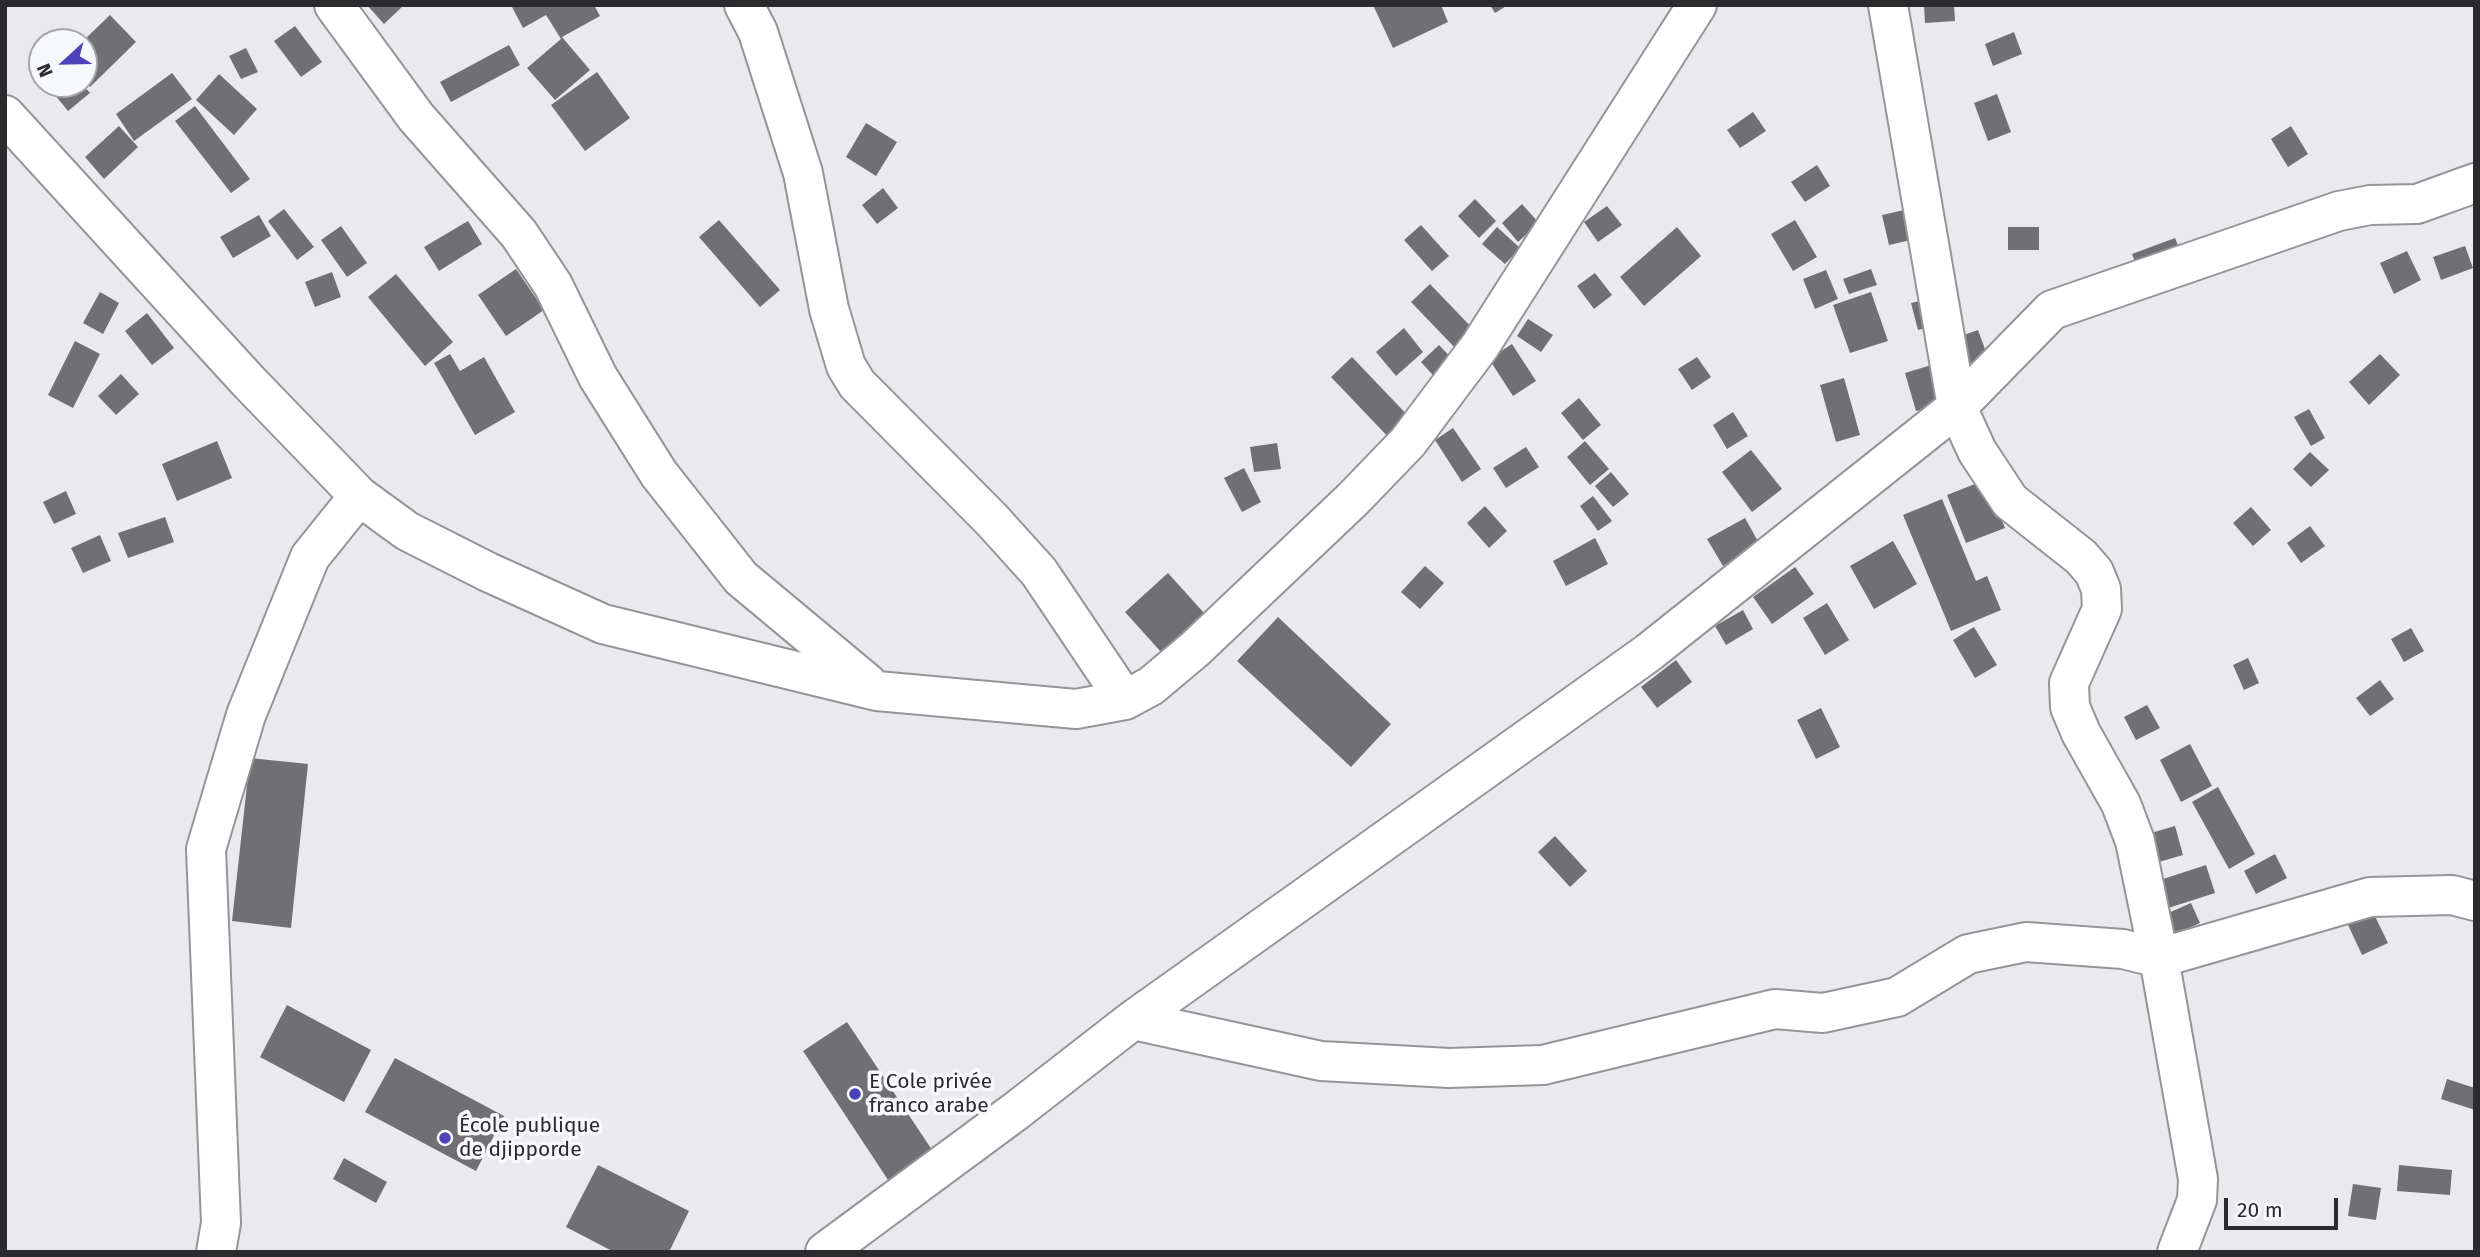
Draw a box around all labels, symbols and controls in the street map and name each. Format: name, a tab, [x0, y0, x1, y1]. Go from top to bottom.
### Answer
north arrow	[28, 28, 98, 98]
text: N	[32, 60, 58, 80]
place label: E Cole privée franco arabe	[869, 1069, 992, 1119]
marker: E Cole privée franco arabe	[847, 1086, 863, 1102]
place label: École publique de djipporde	[459, 1113, 600, 1163]
marker: École publique de djipporde	[437, 1130, 453, 1146]
scale bar	[2228, 1184, 2342, 1228]
text: 20 m	[2237, 1197, 2283, 1223]

